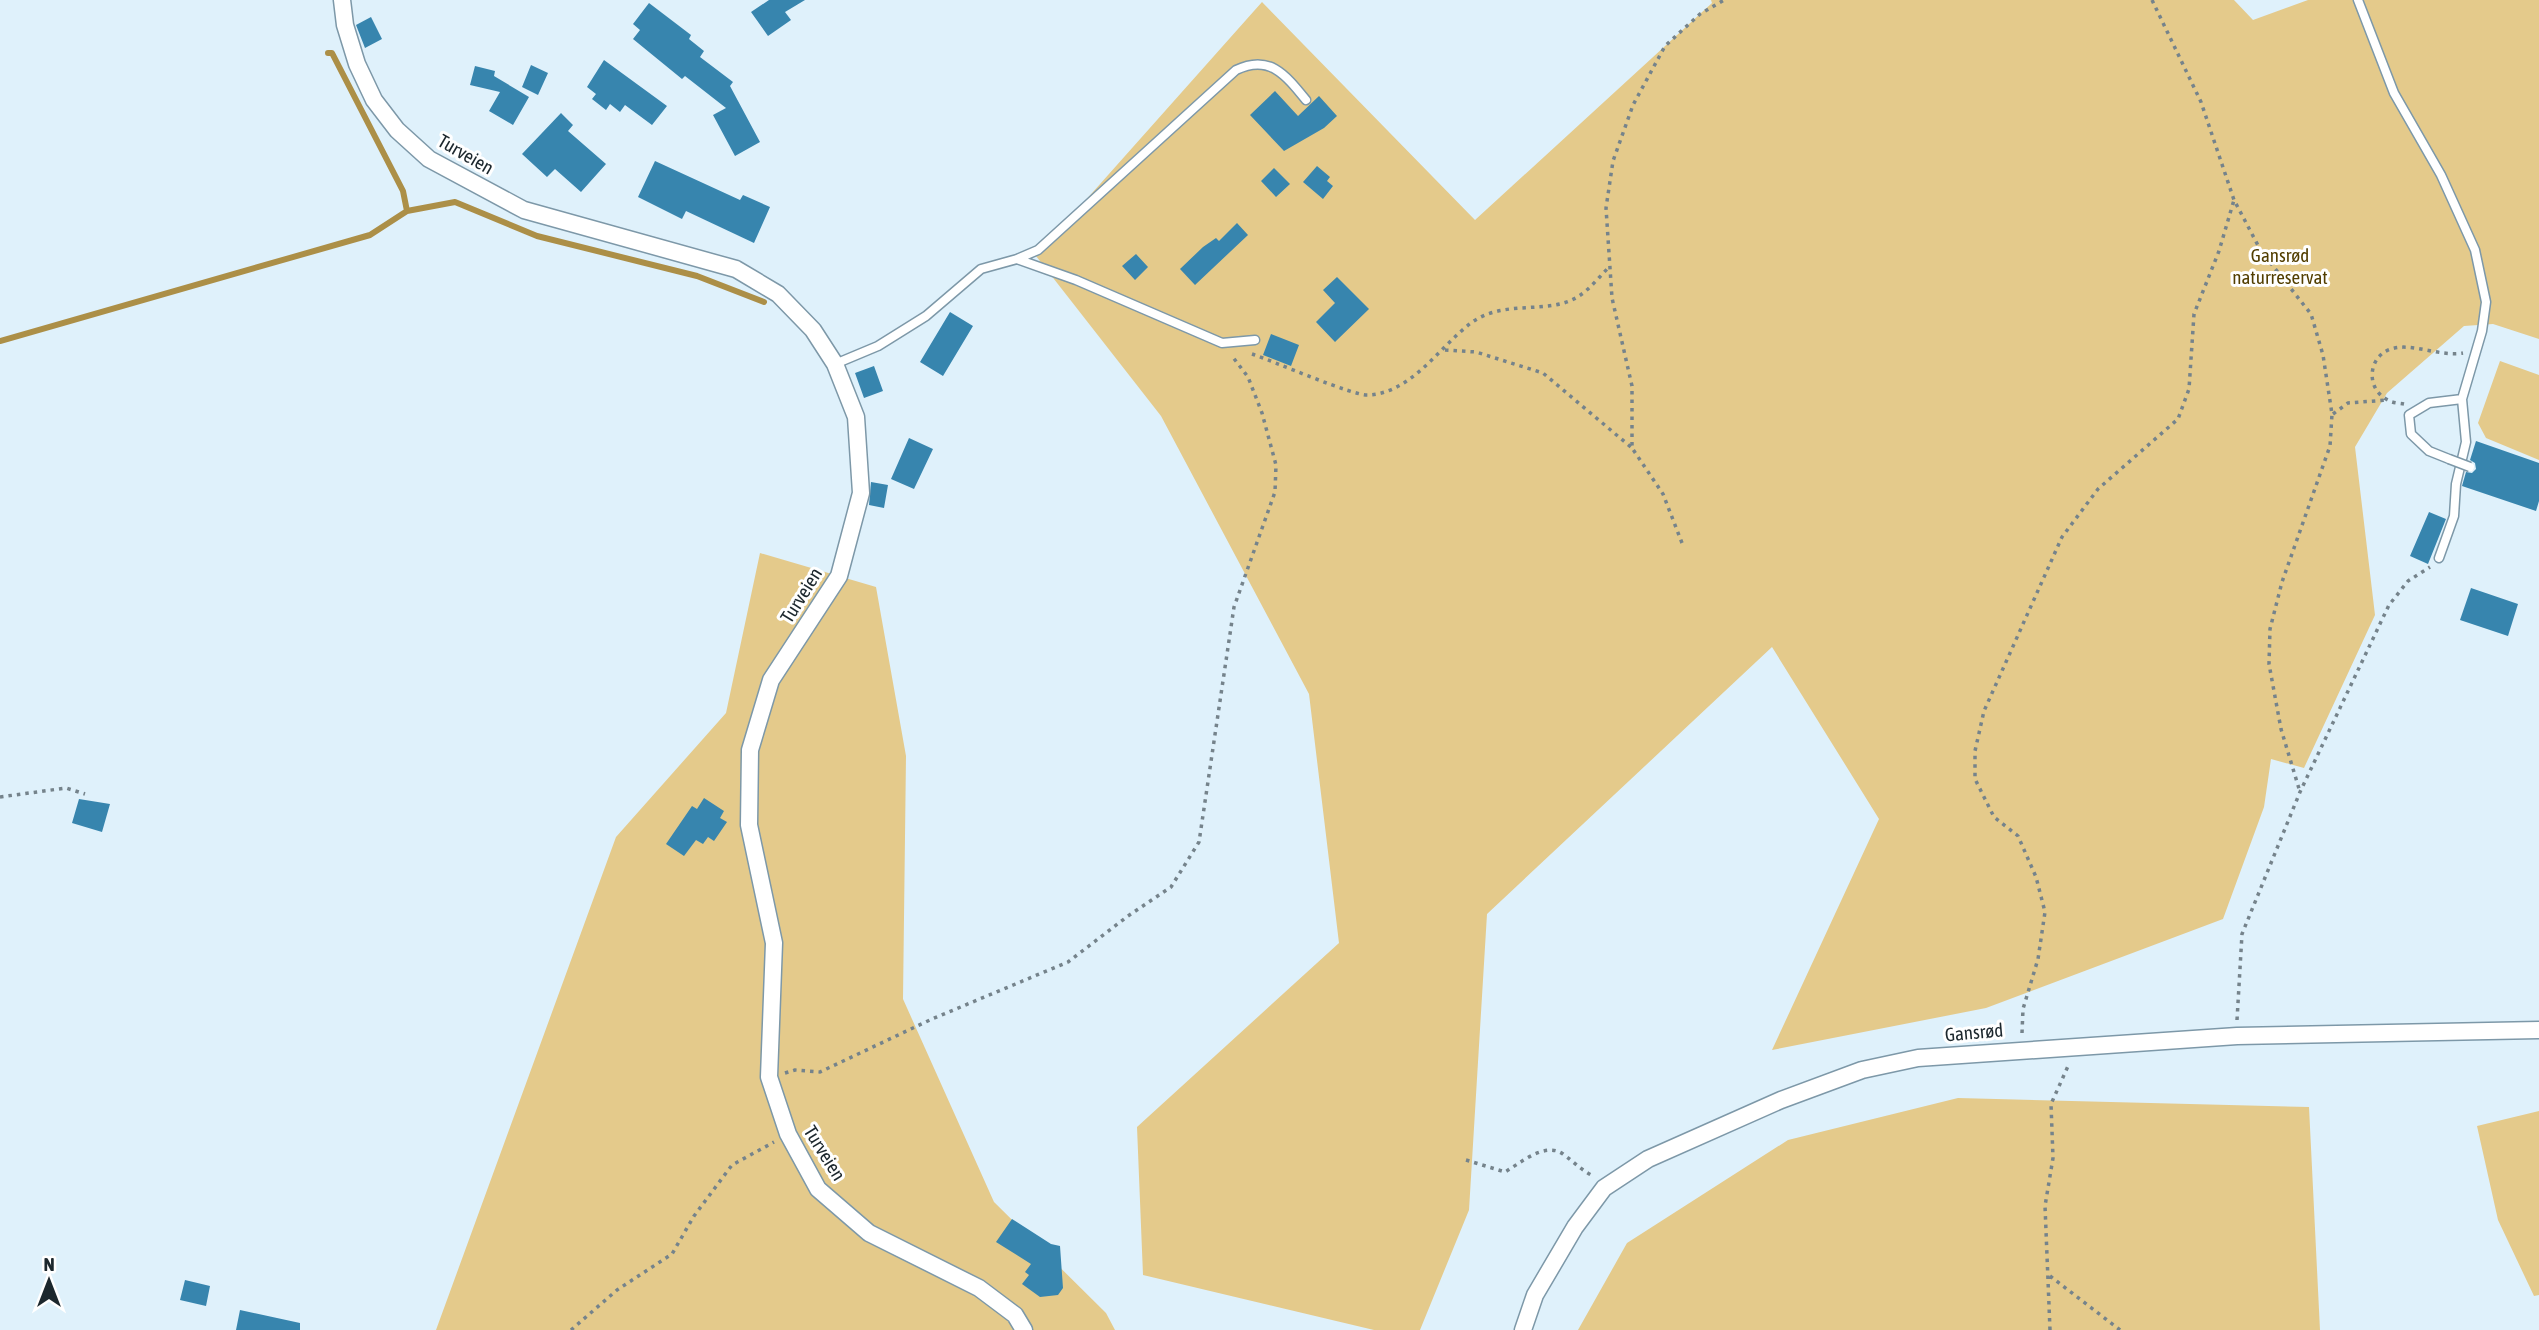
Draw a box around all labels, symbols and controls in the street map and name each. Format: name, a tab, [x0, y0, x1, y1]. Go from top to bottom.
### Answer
street label: Turveien	[434, 129, 498, 179]
park label: Gansrød naturreservat	[2232, 244, 2328, 288]
street label: Turveien	[776, 563, 826, 627]
street label: Gansrød	[1944, 1018, 2004, 1046]
street label: Turveien	[800, 1121, 850, 1185]
north arrow	[14, 1246, 84, 1316]
text: N	[43, 1253, 55, 1275]

